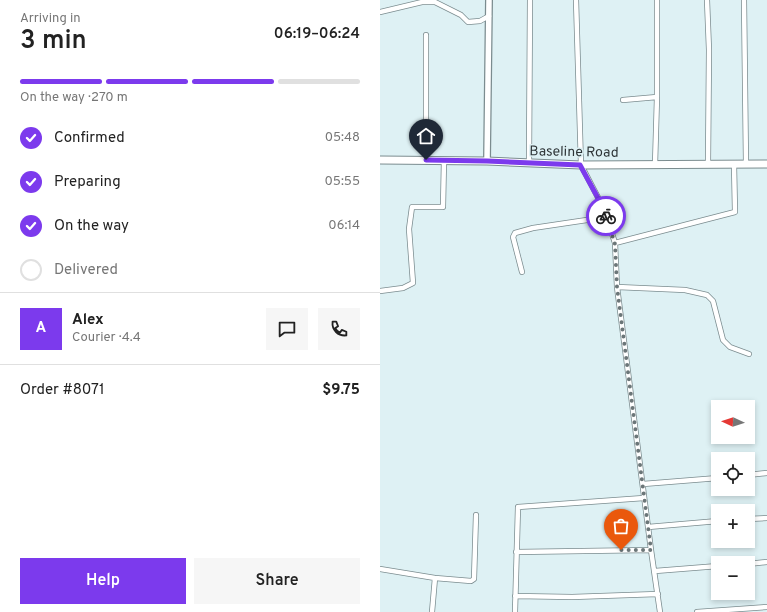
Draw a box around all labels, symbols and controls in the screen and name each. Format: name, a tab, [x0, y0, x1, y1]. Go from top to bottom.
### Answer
text: Arriving in	[20, 11, 81, 27]
text: 3 min	[20, 25, 87, 58]
text: 06:19–06:24	[274, 25, 360, 44]
text: On the way · 270 m	[20, 90, 128, 106]
pin	[409, 119, 443, 160]
icon: home	[415, 125, 437, 147]
icon: check	[20, 127, 42, 149]
text: Confirmed	[54, 129, 125, 148]
text: 05:48	[325, 130, 360, 146]
street label: Baseline Road	[529, 143, 619, 162]
icon: check	[20, 171, 42, 193]
text: Preparing	[54, 173, 121, 192]
text: 05:55	[325, 174, 360, 190]
courier	[586, 196, 626, 236]
icon: bike	[595, 205, 617, 227]
icon: check	[20, 215, 42, 237]
text: On the way	[54, 217, 129, 236]
text: 06:14	[328, 218, 360, 234]
text: Delivered	[54, 261, 118, 280]
button: chat	[266, 308, 308, 350]
button: phone	[318, 308, 360, 350]
text: Alex	[72, 311, 104, 330]
text: A	[36, 319, 46, 338]
text: Courier · 4.4	[72, 330, 141, 346]
text: Order #8071	[20, 381, 105, 400]
text: $9.75	[322, 381, 360, 400]
north arrow	[711, 400, 755, 444]
map controls	[711, 400, 755, 600]
button: locate	[711, 452, 755, 496]
button: +	[711, 504, 755, 548]
pin	[604, 509, 638, 550]
icon: bag	[610, 515, 632, 537]
button: −	[711, 556, 755, 600]
button: Help	[20, 558, 186, 604]
button: Share	[194, 558, 360, 604]

